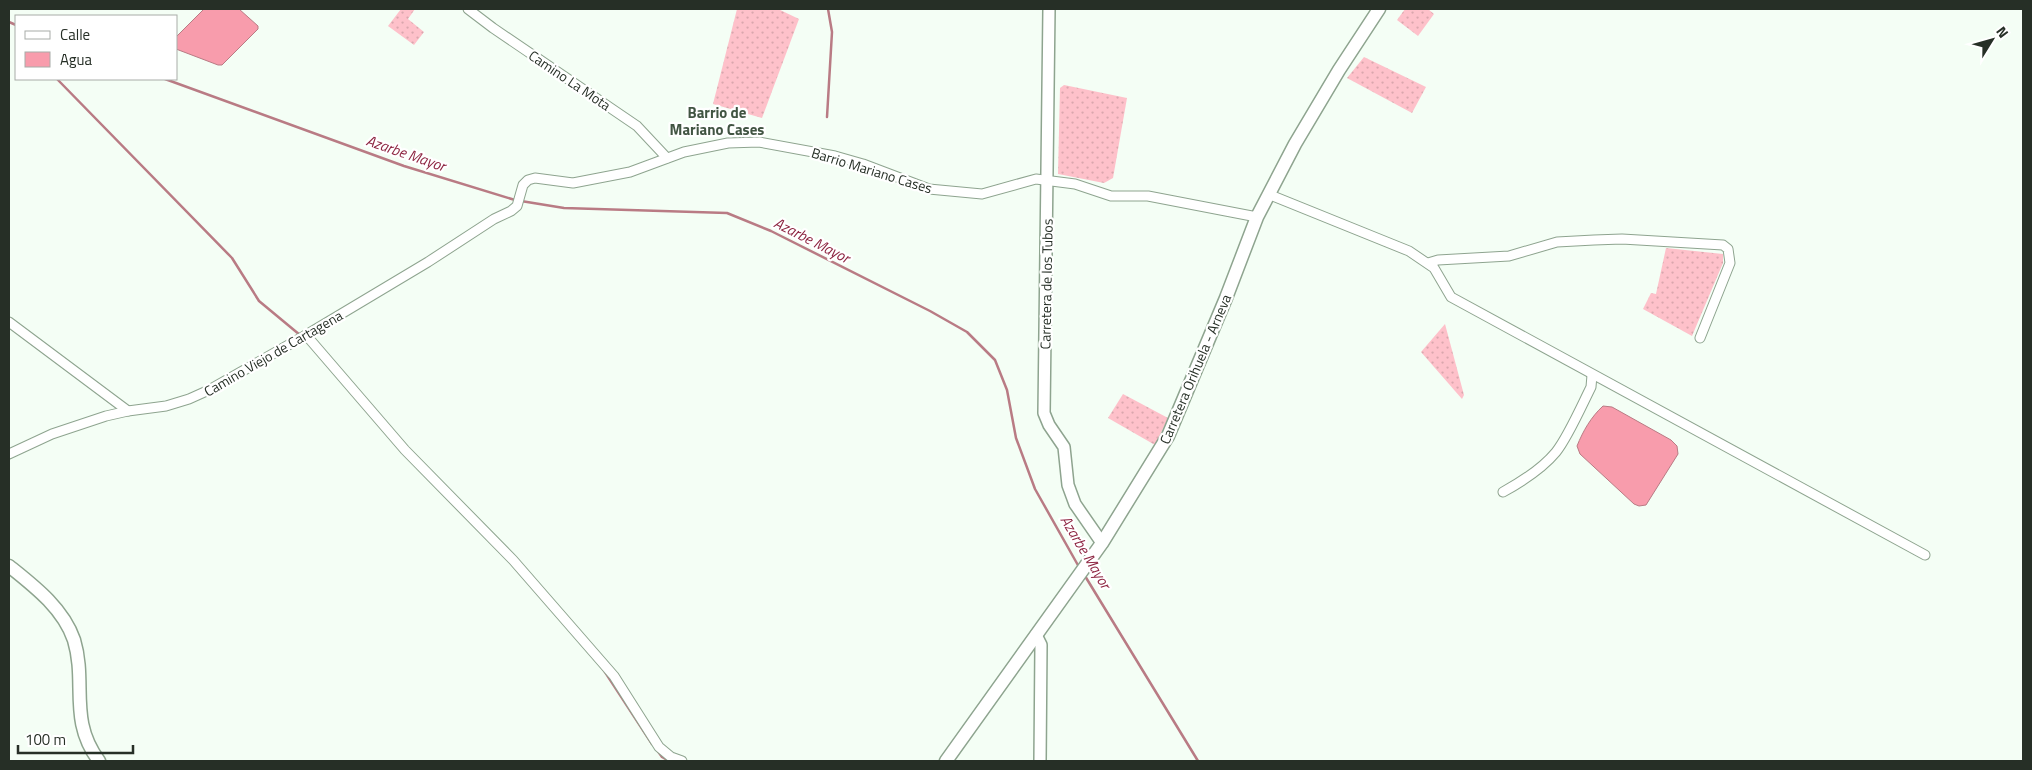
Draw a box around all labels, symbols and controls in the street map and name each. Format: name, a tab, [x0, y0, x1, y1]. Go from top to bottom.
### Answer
legend	[15, 15, 178, 80]
north arrow	[1967, 15, 2017, 65]
text: N	[1991, 22, 2014, 42]
text: Calle	[60, 23, 90, 46]
street label: Camino La Mota	[525, 45, 615, 115]
text: Agua	[60, 48, 92, 71]
district label: Barrio de Mariano Cases	[670, 101, 764, 141]
water label: Azarbe Mayor	[363, 129, 451, 178]
street label: Barrio Mariano Cases	[809, 142, 935, 198]
water label: Azarbe Mayor	[770, 211, 856, 270]
street label: Carretera de los Tubos	[1034, 218, 1058, 350]
street label: Carretera Orihuela - Arneva	[1154, 291, 1236, 447]
street label: Camino Viejo de Cartagena	[200, 305, 346, 401]
water label: Azarbe Mayor	[1055, 511, 1118, 595]
scale bar	[18, 722, 132, 754]
text: 100 m	[25, 728, 66, 751]

